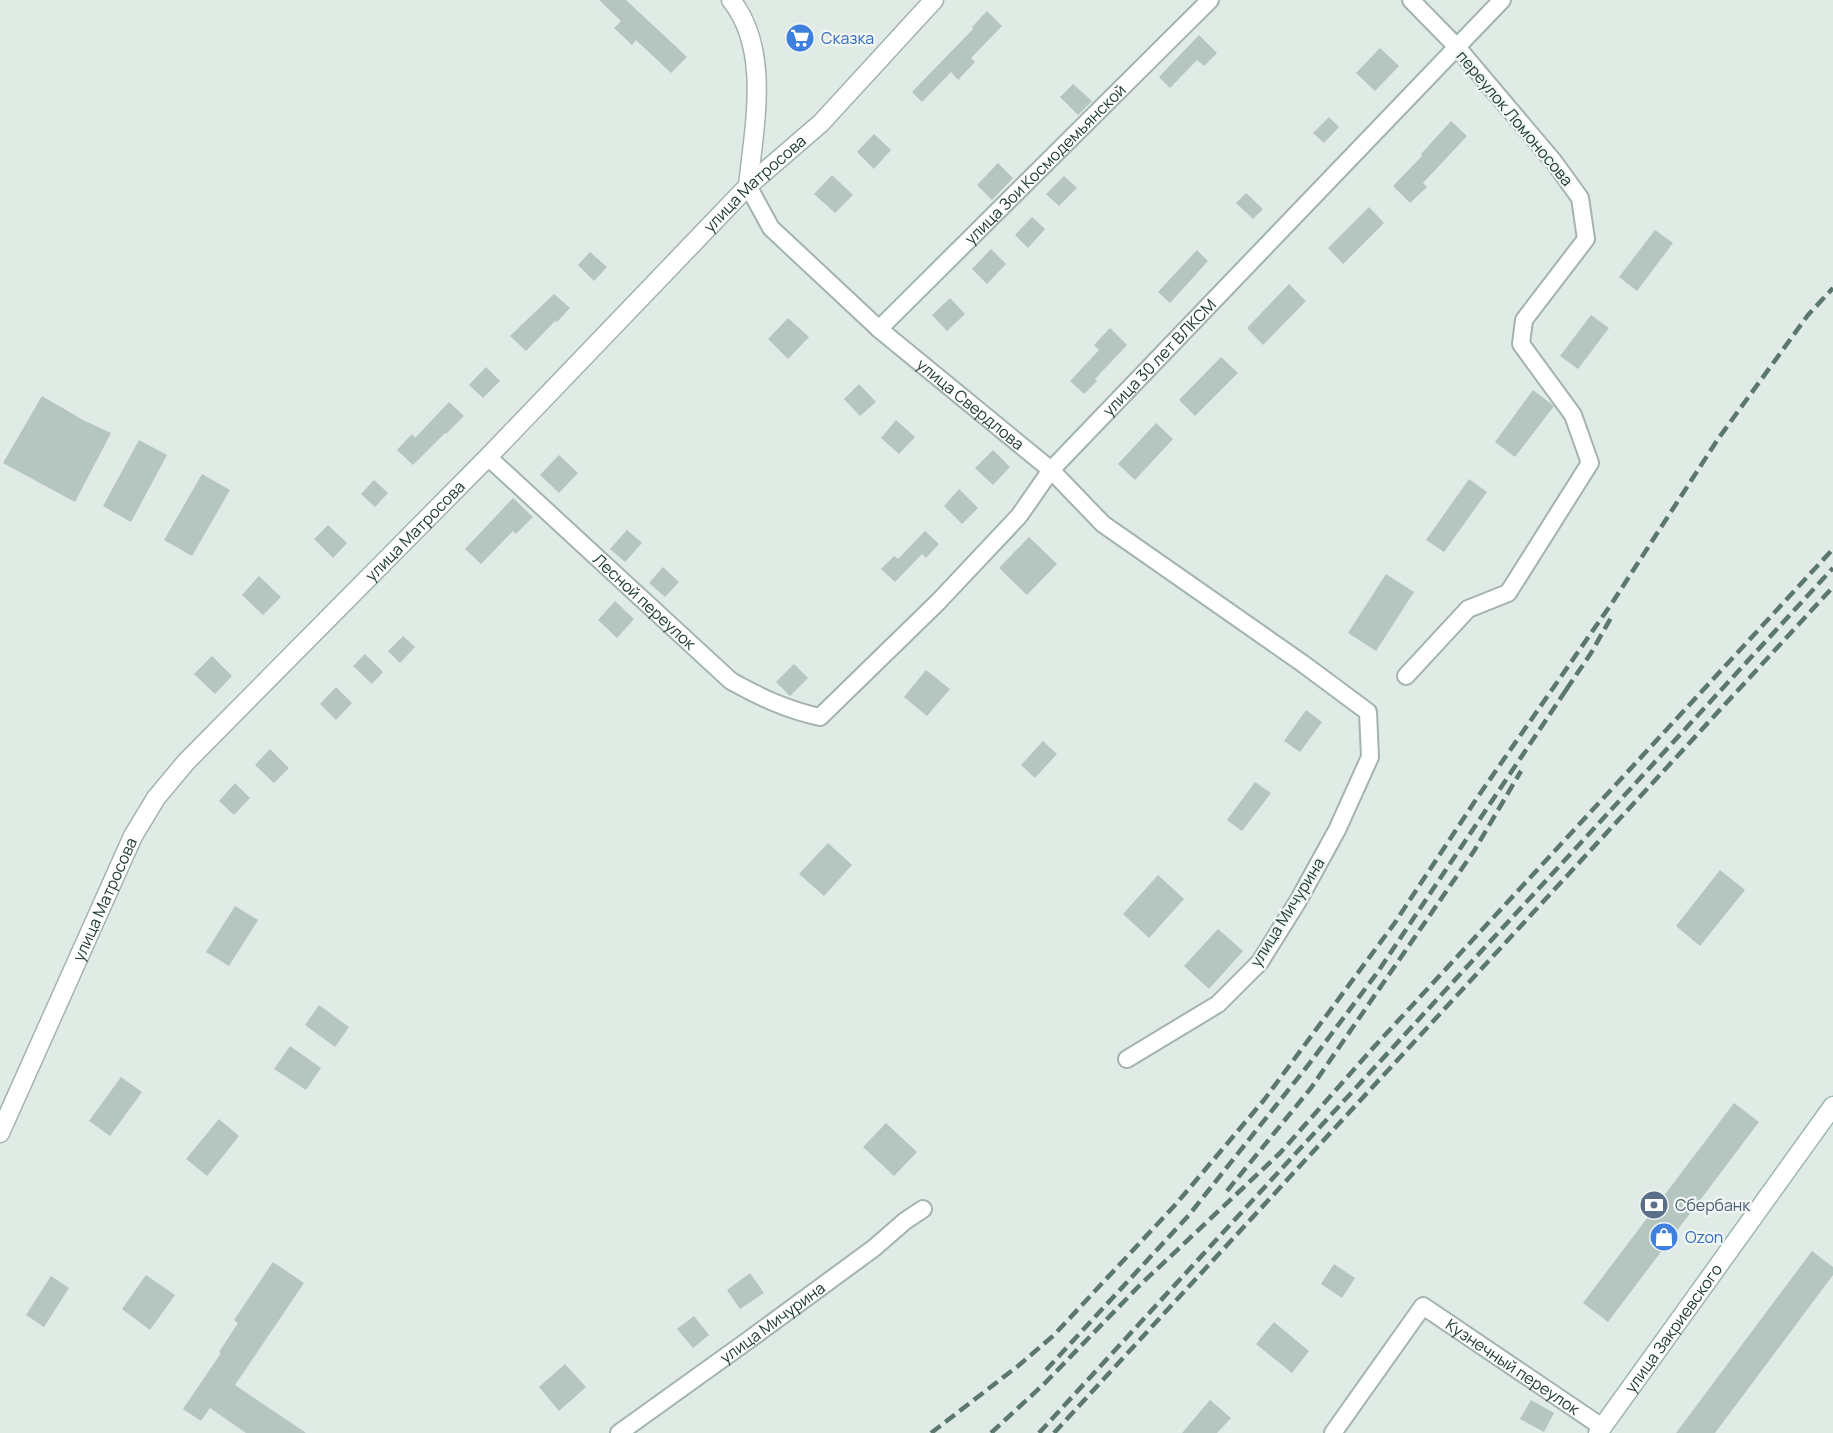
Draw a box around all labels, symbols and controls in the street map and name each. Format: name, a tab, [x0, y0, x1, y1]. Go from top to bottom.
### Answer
supermarket icon: Сказка	[784, 22, 816, 54]
place label: Сказка	[821, 27, 874, 49]
street label: переулок Ломоносова	[1452, 46, 1578, 190]
street label: улица Зои Космодемьянской	[959, 79, 1131, 249]
street label: улица Матросова	[698, 130, 811, 237]
street label: улица 30 лет ВЛКСМ	[1098, 294, 1221, 421]
street label: улица Свердлова	[912, 353, 1029, 455]
street label: улица Матросова	[360, 476, 470, 586]
street label: Лесной переулок	[588, 548, 702, 655]
street label: улица Матросова	[67, 834, 142, 965]
street label: улица Мичурина	[1245, 853, 1329, 971]
bank icon: Сбербанк	[1638, 1189, 1670, 1221]
place label: Сбербанк	[1675, 1194, 1751, 1216]
shop icon: Ozon	[1648, 1221, 1680, 1253]
place label: Ozon	[1685, 1226, 1723, 1248]
street label: улица Закриевского	[1619, 1259, 1727, 1397]
street label: улица Мичурина	[715, 1277, 829, 1368]
street label: Кузнечный переулок	[1441, 1314, 1585, 1420]

